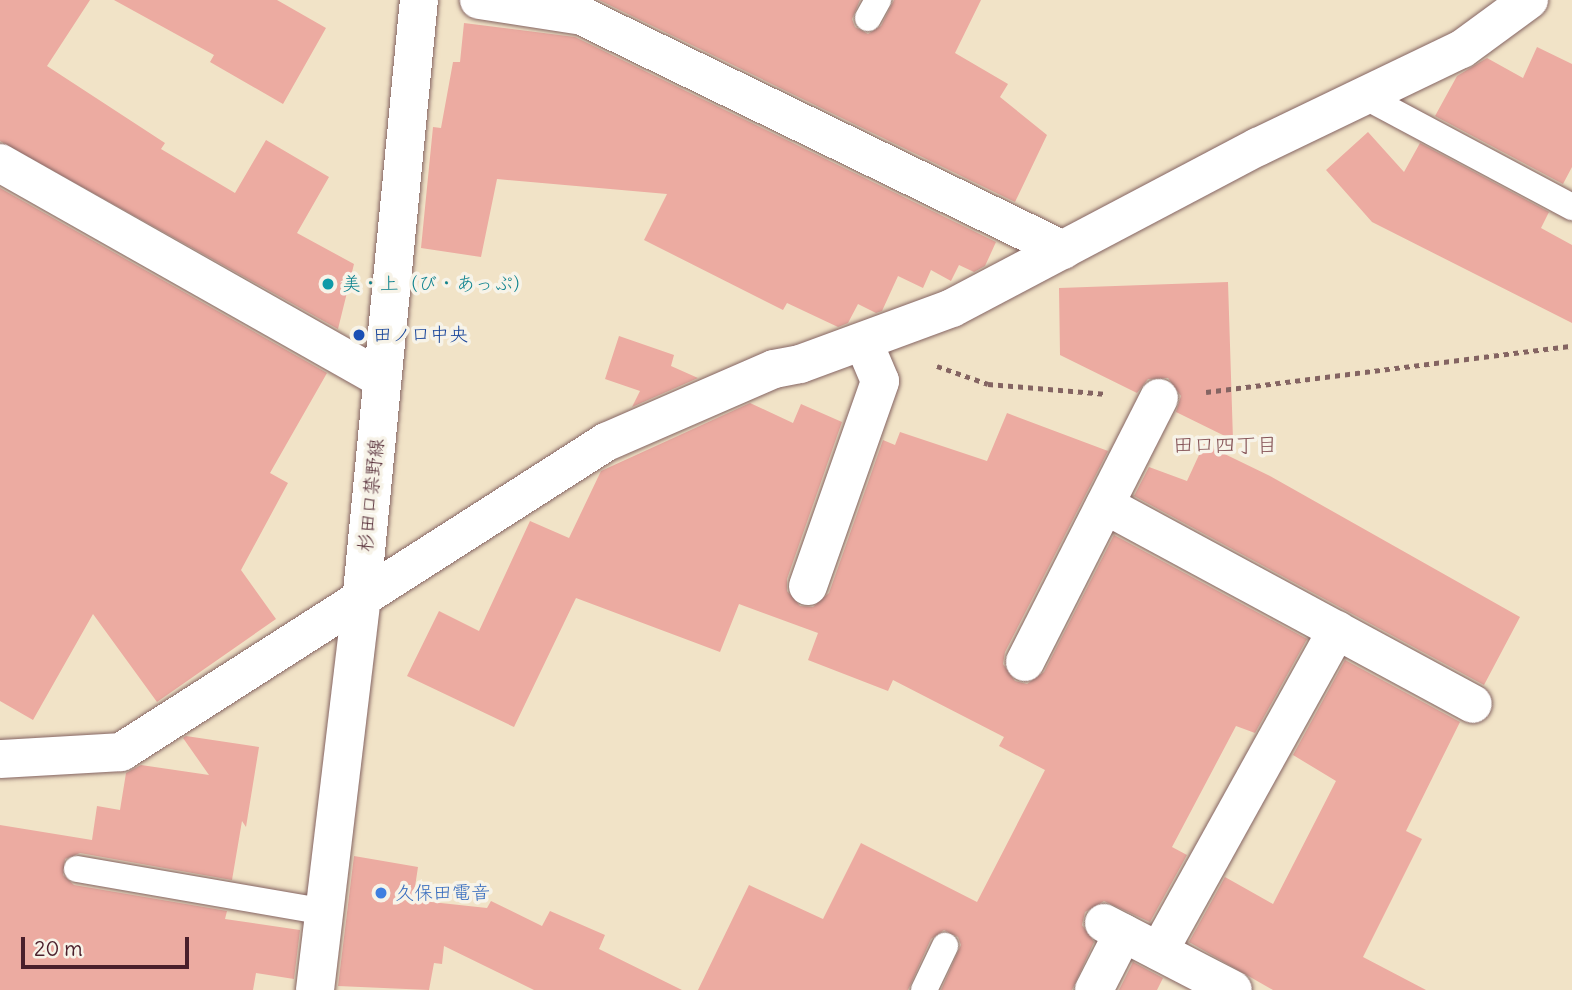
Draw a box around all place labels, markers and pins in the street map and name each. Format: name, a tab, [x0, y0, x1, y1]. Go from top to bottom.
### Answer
place label: 美・上（び・あっぷ）	[342, 273, 532, 295]
marker: 美・上（び・あっぷ）	[320, 276, 336, 292]
place label: 田ノ口中央	[373, 324, 468, 346]
marker: 田ノ口中央	[351, 327, 367, 343]
place label: 久保田電音	[395, 882, 490, 904]
marker: 久保田電音	[373, 885, 389, 901]

